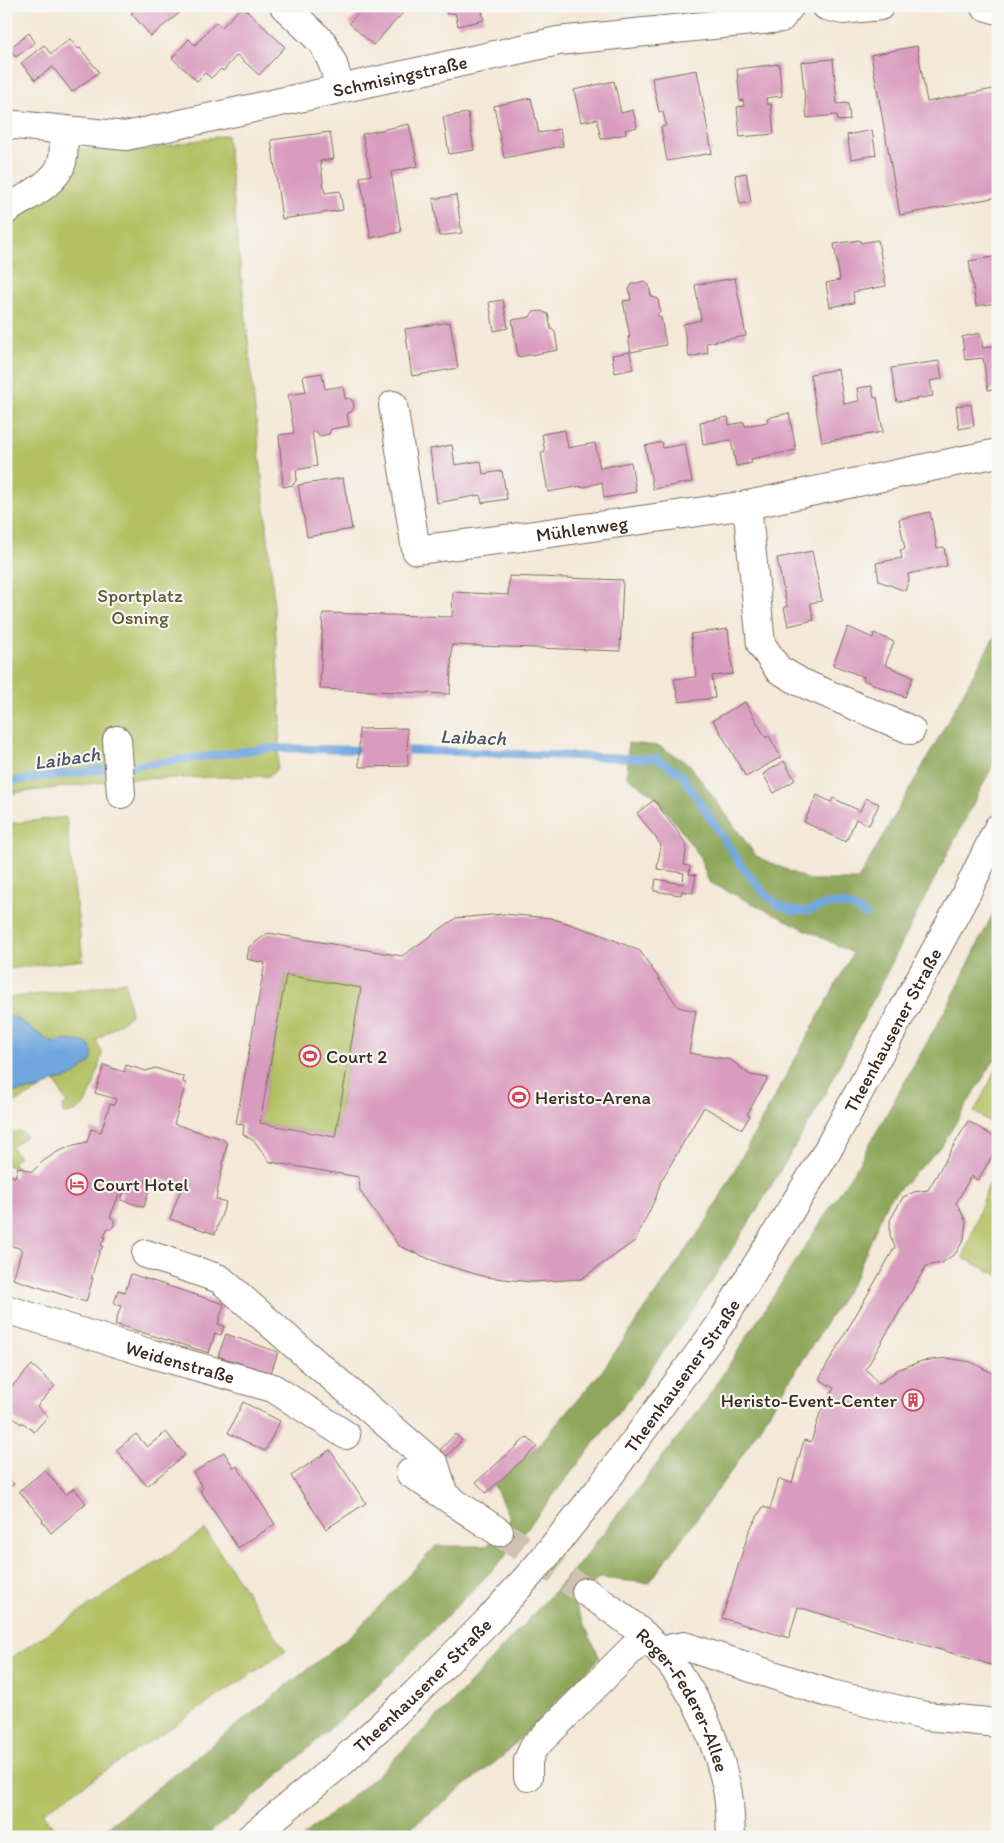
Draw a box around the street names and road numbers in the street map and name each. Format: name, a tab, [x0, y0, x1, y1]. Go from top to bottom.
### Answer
street label: Schmisingstraße	[330, 50, 469, 102]
street label: Mühlenweg	[534, 510, 630, 546]
street label: Theenhausener Straße	[839, 944, 946, 1116]
street label: Theenhausener Straße	[619, 1294, 745, 1457]
street label: Weidenstraße	[123, 1335, 238, 1388]
street label: Theenhausener Straße	[348, 1613, 496, 1757]
street label: Roger-Federer-Allee	[632, 1622, 734, 1774]

